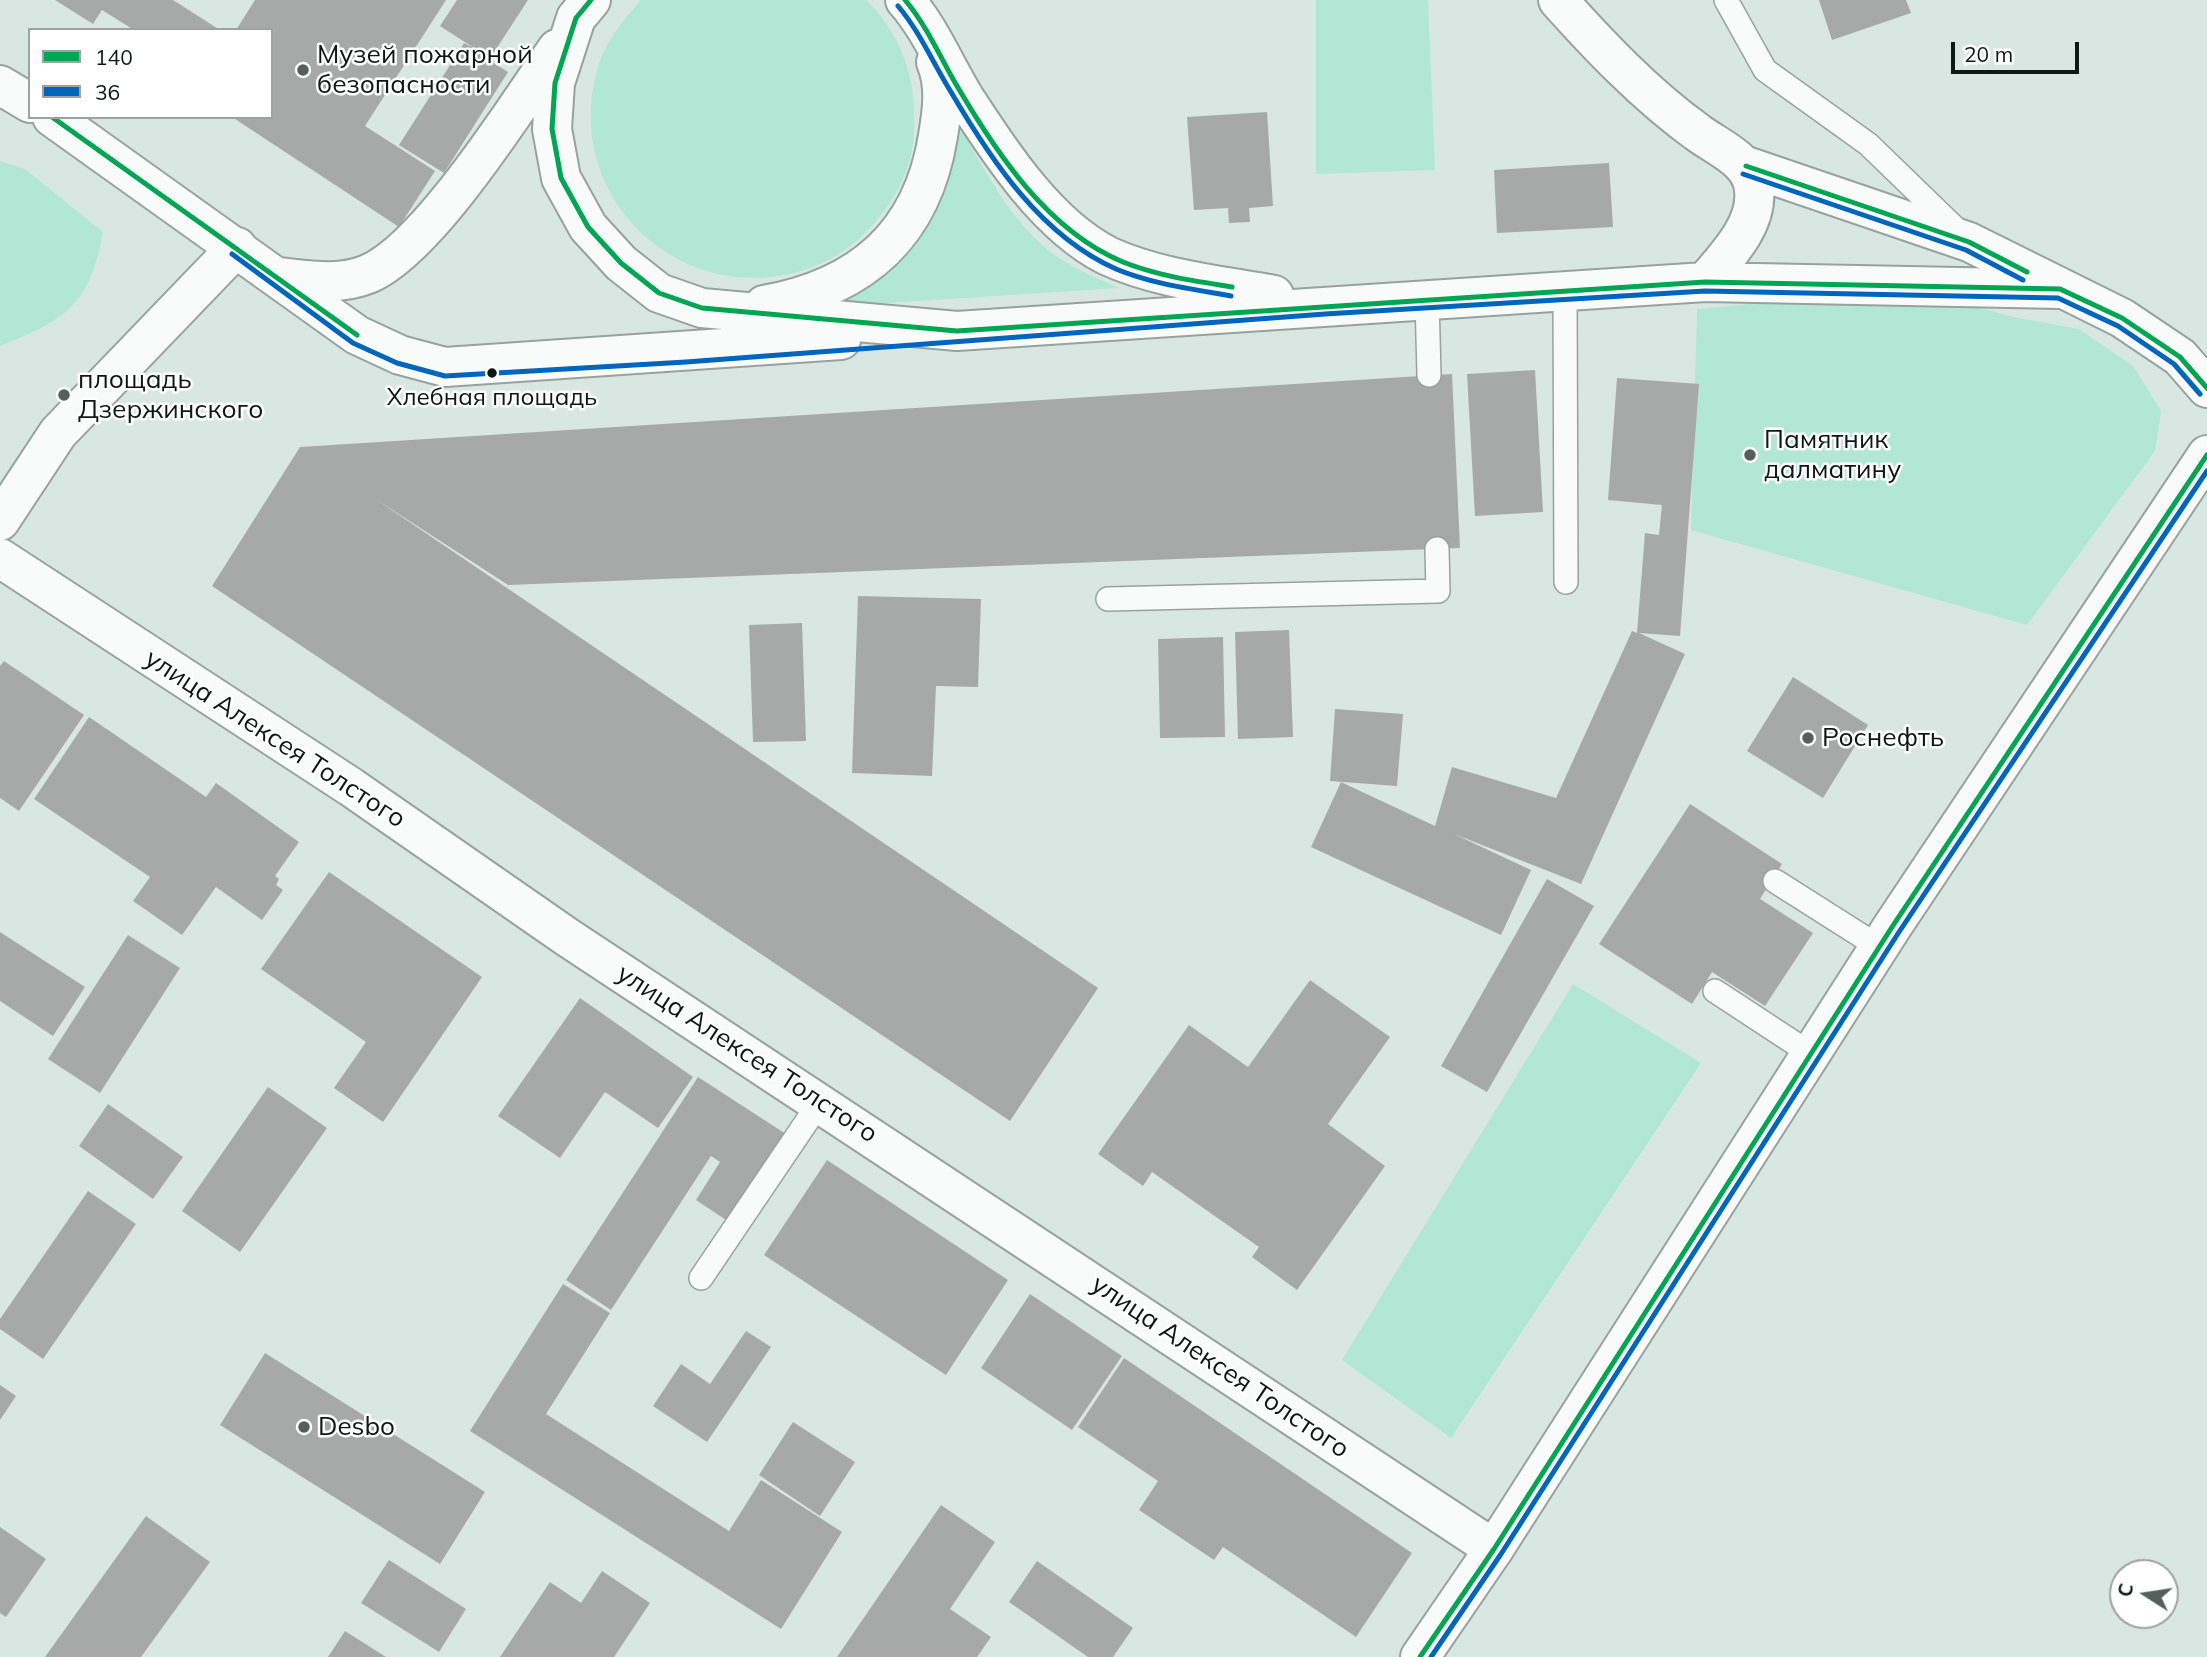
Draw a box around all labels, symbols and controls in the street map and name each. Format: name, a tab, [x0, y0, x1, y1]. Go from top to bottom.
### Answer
legend	[28, 28, 273, 119]
scale bar	[1955, 28, 2083, 72]
place label: Музей пожарной безопасности	[317, 39, 533, 100]
text: 20 m	[1964, 41, 2013, 67]
text: 140	[95, 44, 133, 70]
marker: Музей пожарной безопасности	[295, 62, 311, 78]
text: 36	[95, 79, 120, 105]
place label: площадь Дзержинского	[78, 364, 263, 426]
marker: Хлебная площадь	[485, 366, 499, 380]
place label: Хлебная площадь	[387, 384, 597, 412]
marker: площадь Дзержинского	[56, 387, 72, 403]
place label: Памятник далматину	[1764, 424, 1901, 486]
marker: Памятник далматину	[1742, 447, 1758, 463]
street label: улица Алексея Толстого	[139, 643, 411, 835]
place label: Роснефть	[1822, 722, 1944, 754]
marker: Роснефть	[1800, 730, 1816, 746]
street label: улица Алексея Толстого	[611, 958, 883, 1150]
street label: улица Алексея Толстого	[1085, 1269, 1355, 1465]
place label: Desbo	[318, 1411, 395, 1443]
marker: Desbo	[296, 1419, 312, 1435]
north arrow	[2109, 1559, 2179, 1629]
text: С	[2112, 1581, 2139, 1599]

